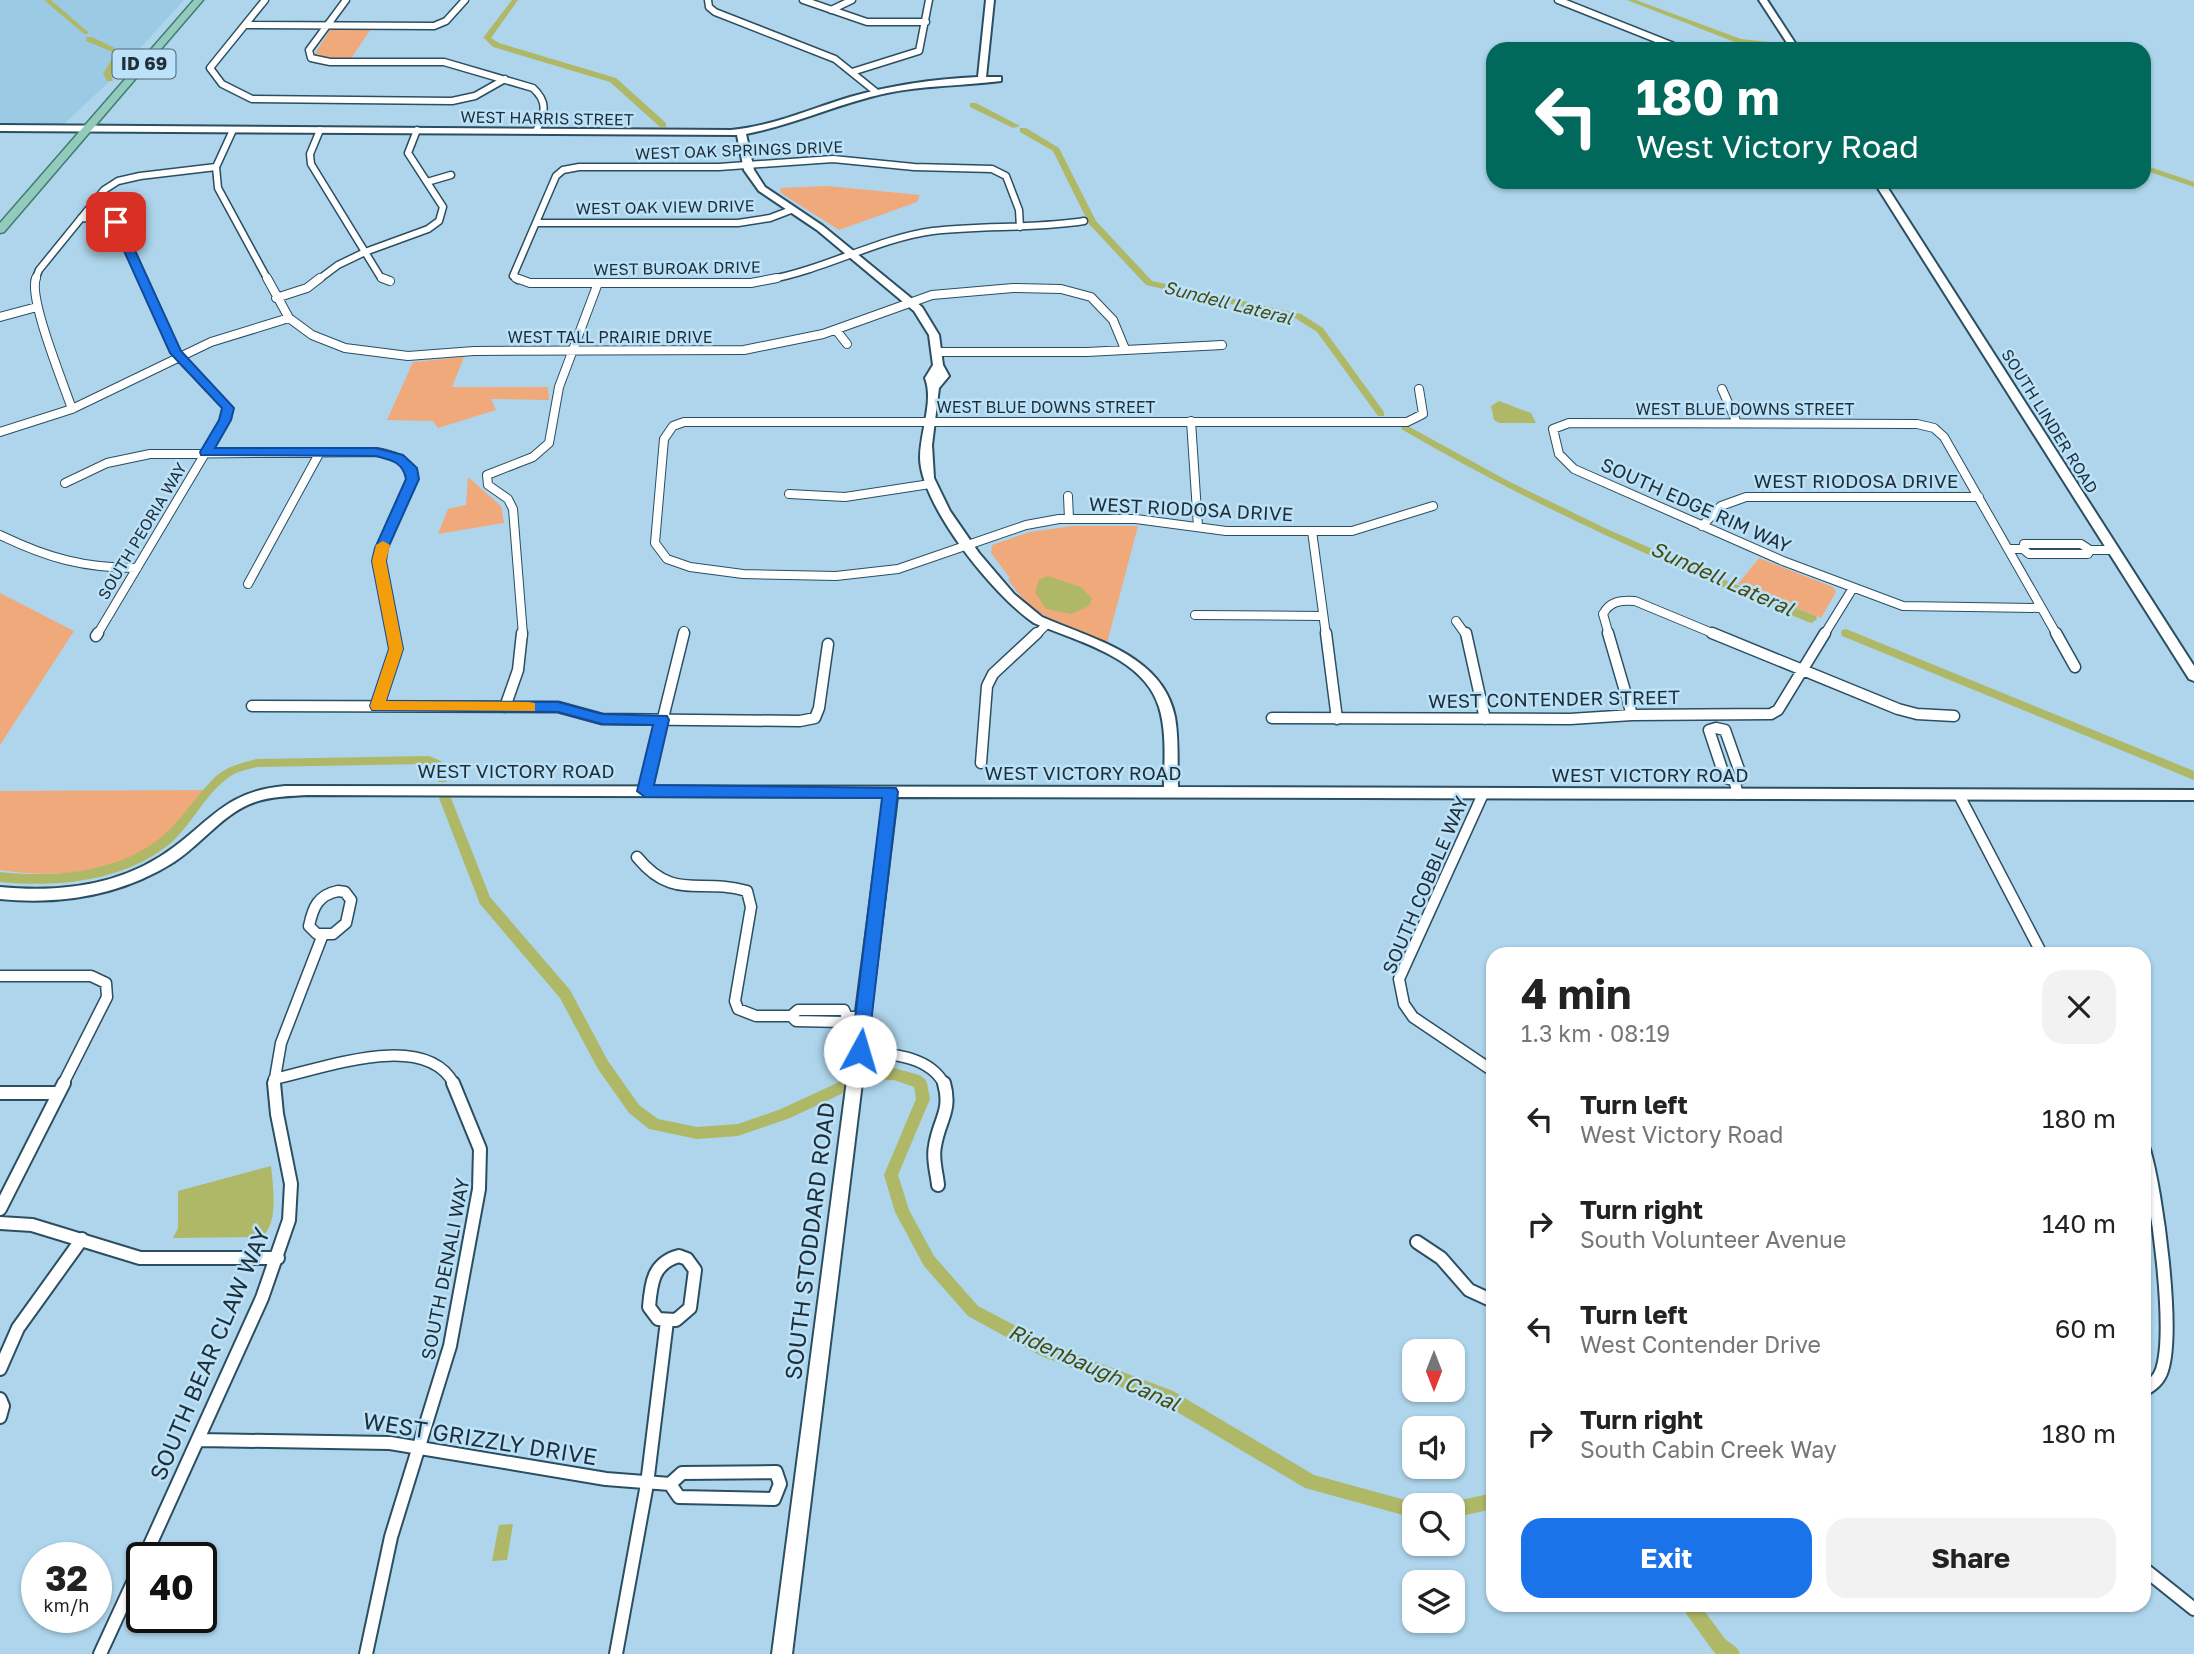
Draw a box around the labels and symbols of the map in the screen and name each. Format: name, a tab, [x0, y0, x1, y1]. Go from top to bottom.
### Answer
road number: ID 69	[113, 50, 176, 78]
street label: WEST HARRIS STREET	[460, 106, 634, 130]
street label: WEST OAK SPRINGS DRIVE	[635, 136, 843, 164]
pin	[86, 192, 146, 252]
street label: WEST OAK VIEW DRIVE	[575, 195, 755, 219]
street label: WEST BUROAK DRIVE	[593, 257, 761, 279]
water label: Sundell Lateral	[1162, 275, 1296, 329]
street label: WEST TALL PRAIRIE DRIVE	[507, 327, 713, 347]
street label: SOUTH LINDER ROAD	[1997, 345, 2103, 497]
street label: WEST BLUE DOWNS STREET	[936, 397, 1156, 417]
street label: WEST BLUE DOWNS STREET	[1635, 399, 1855, 419]
street label: SOUTH EDGE RIM WAY	[1598, 452, 1795, 557]
street label: SOUTH PEORIA WAY	[93, 458, 191, 603]
street label: WEST RIODOSA DRIVE	[1754, 469, 1958, 492]
street label: WEST RIODOSA DRIVE	[1088, 492, 1294, 525]
water label: Sundell Lateral	[1647, 535, 1799, 622]
street label: WEST CONTENDER STREET	[1428, 685, 1680, 712]
street label: WEST VICTORY ROAD	[418, 759, 614, 782]
street label: WEST VICTORY ROAD	[985, 761, 1181, 784]
street label: WEST VICTORY ROAD	[1552, 763, 1748, 786]
street label: SOUTH COBBLE WAY	[1377, 793, 1472, 977]
position arrow	[823, 1014, 897, 1088]
street label: SOUTH STODDARD ROAD	[778, 1100, 840, 1381]
street label: SOUTH DENALI WAY	[416, 1176, 473, 1362]
street label: SOUTH BEAR CLAW WAY	[143, 1223, 275, 1484]
water label: Ridenbaugh Canal	[1005, 1318, 1185, 1417]
north arrow	[1402, 1339, 1465, 1402]
street label: WEST GRIZZLY DRIVE	[361, 1406, 599, 1470]
speed limit sign: 40	[126, 1542, 217, 1633]

